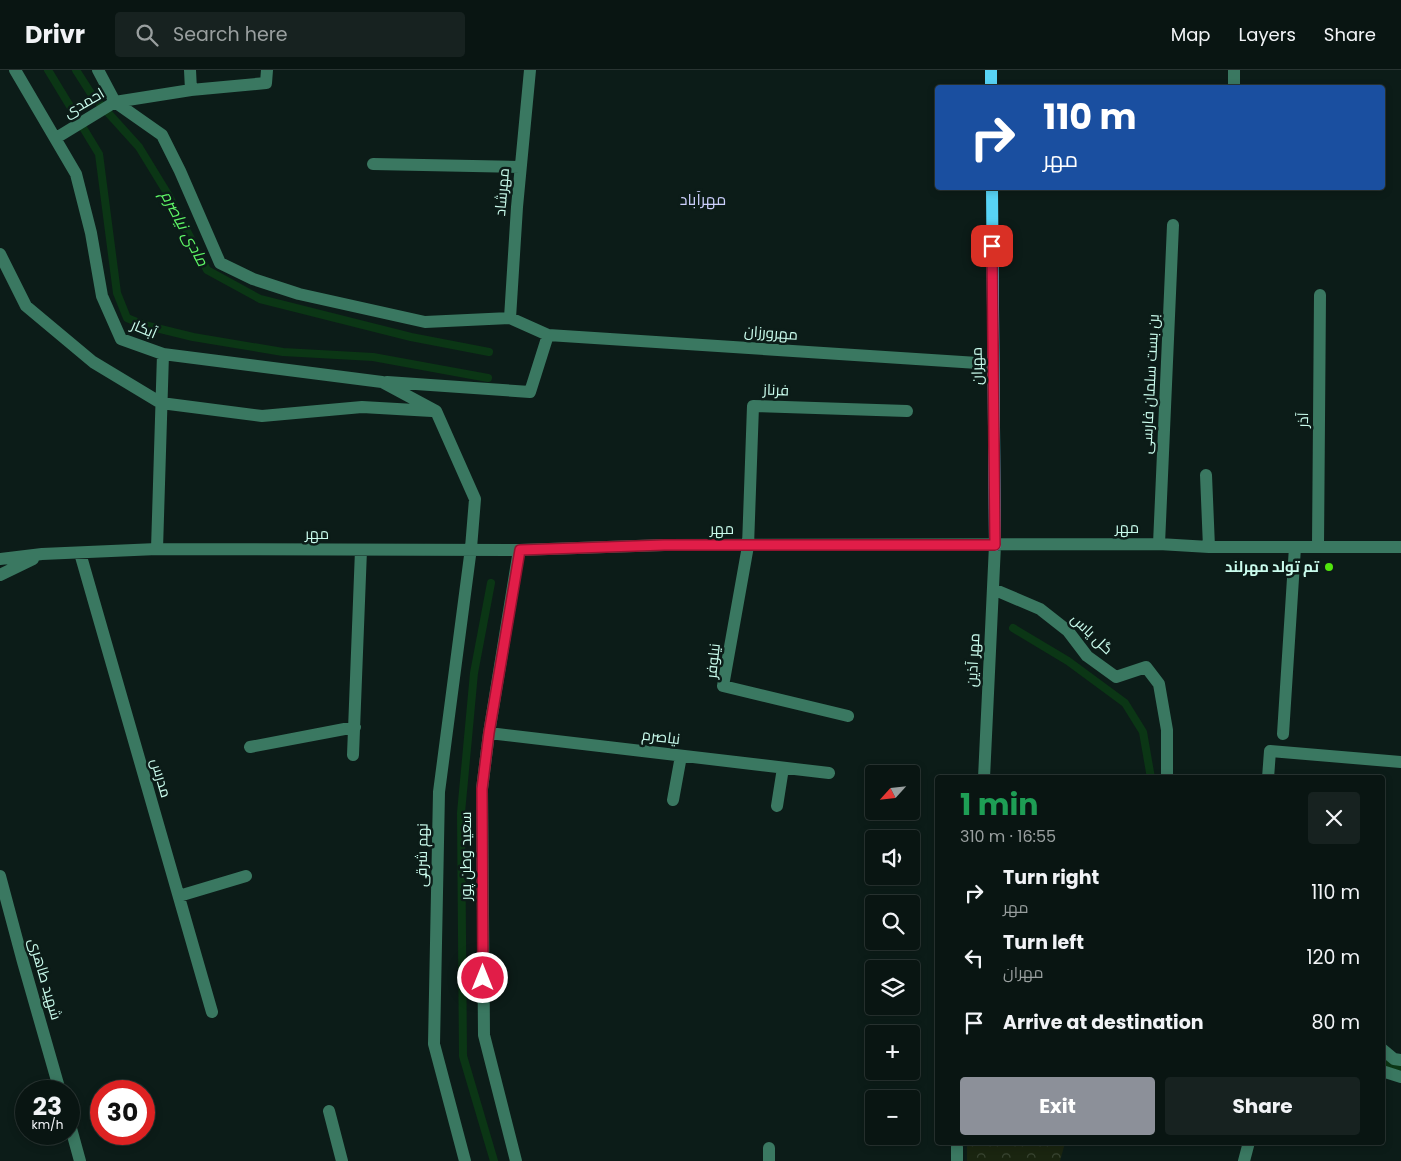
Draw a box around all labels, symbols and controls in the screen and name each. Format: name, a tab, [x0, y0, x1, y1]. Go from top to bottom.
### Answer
search box	[115, 12, 465, 57]
text: Drivr	[25, 18, 85, 51]
icon: search	[133, 21, 161, 49]
text: Search here	[173, 21, 288, 48]
text: Map	[1171, 22, 1211, 47]
text: Layers	[1239, 22, 1296, 47]
text: Share	[1324, 22, 1376, 47]
street label: احمدی	[59, 82, 108, 123]
text: 110 m	[1043, 92, 1137, 141]
icon: right	[960, 105, 1025, 170]
text: مهر	[1043, 144, 1078, 175]
street label: مهرشاد	[489, 167, 514, 217]
water label: مادی نیاصرم	[154, 185, 215, 271]
district label: مهرآباد	[680, 188, 726, 211]
pin	[971, 225, 1013, 267]
icon: arrive	[978, 232, 1006, 260]
street label: آبکار	[127, 313, 160, 343]
street label: بن بست سلمان فارسی	[1135, 313, 1164, 455]
street label: مهرورزان	[743, 320, 799, 345]
street label: مهران	[966, 347, 987, 385]
street label: فرناز	[762, 379, 789, 400]
street label: آذر	[1292, 412, 1313, 429]
street label: مهر	[1114, 517, 1139, 538]
street label: مهر	[709, 518, 734, 539]
street label: مهر	[304, 523, 329, 544]
place label: تم تولد مهرلند	[1225, 556, 1320, 577]
marker: تم تولد مهرلند	[1323, 561, 1335, 573]
street label: گل یاس	[1067, 608, 1118, 659]
street label: مهر آذین	[961, 633, 984, 687]
street label: نیلوفر	[700, 642, 725, 681]
street label: نیاصرم	[641, 724, 681, 749]
street label: مدرس	[146, 756, 177, 800]
north arrow	[865, 765, 920, 820]
map controls	[865, 765, 920, 1145]
text: 1 min	[960, 783, 1038, 826]
button: close	[1308, 792, 1360, 844]
street label: سعید وطن پور	[455, 812, 476, 901]
street label: نهم شرقی	[410, 823, 433, 887]
text: 310 m · 16:55	[960, 825, 1056, 848]
button: sound	[865, 830, 920, 885]
text: Turn right	[1003, 864, 1099, 891]
icon: right	[960, 879, 988, 907]
text: 110 m	[1311, 879, 1360, 906]
button: search	[865, 895, 920, 950]
text: مهر	[1003, 896, 1029, 919]
text: Turn left	[1003, 929, 1084, 956]
street label: شهید طاهری	[24, 935, 67, 1022]
icon: left	[960, 944, 988, 972]
text: 120 m	[1306, 944, 1360, 971]
position arrow	[456, 951, 508, 1003]
button: layers	[865, 960, 920, 1015]
text: مهران	[1003, 961, 1044, 984]
icon: arrive	[960, 1009, 988, 1037]
text: Arrive at destination	[1003, 1009, 1204, 1036]
text: 80 m	[1311, 1009, 1360, 1036]
button: +	[865, 1025, 920, 1080]
button: Exit	[960, 1077, 1155, 1135]
button: Share	[1165, 1077, 1360, 1135]
speed limit sign: 30	[90, 1080, 155, 1145]
text: 23	[33, 1089, 62, 1124]
button: −	[865, 1090, 920, 1145]
text: km/h	[32, 1116, 63, 1133]

